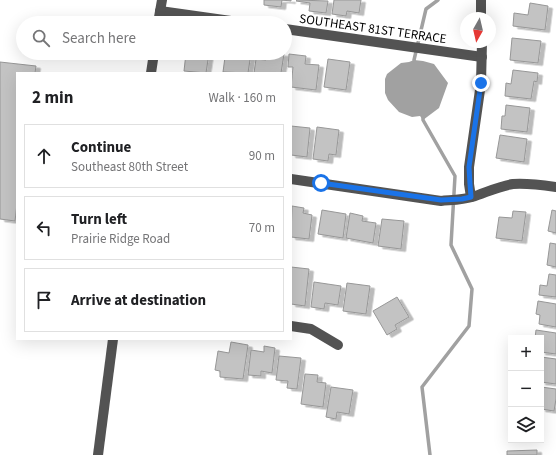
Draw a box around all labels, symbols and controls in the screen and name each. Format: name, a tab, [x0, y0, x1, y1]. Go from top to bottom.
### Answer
street label: SOUTHEAST 81ST TERRACE	[298, 10, 448, 48]
north arrow	[460, 12, 496, 48]
search box	[16, 16, 292, 60]
icon: search	[30, 27, 52, 49]
text: Search here	[62, 28, 136, 49]
route end	[472, 74, 490, 92]
text: 2 min	[32, 86, 73, 110]
text: Walk · 160 m	[208, 89, 276, 107]
text: Continue	[71, 137, 131, 158]
icon: ahead	[33, 145, 55, 167]
text: 90 m	[249, 147, 275, 165]
text: Southeast 80th Street	[71, 158, 188, 176]
route start	[312, 174, 330, 192]
text: Turn left	[71, 209, 127, 230]
icon: left	[33, 217, 55, 239]
text: 70 m	[249, 219, 275, 237]
text: Prairie Ridge Road	[71, 230, 170, 248]
icon: arrive	[33, 289, 55, 311]
text: Arrive at destination	[71, 290, 206, 311]
map controls	[508, 335, 544, 443]
button: +	[508, 335, 544, 371]
button: −	[508, 371, 544, 407]
button: layers	[508, 407, 544, 443]

